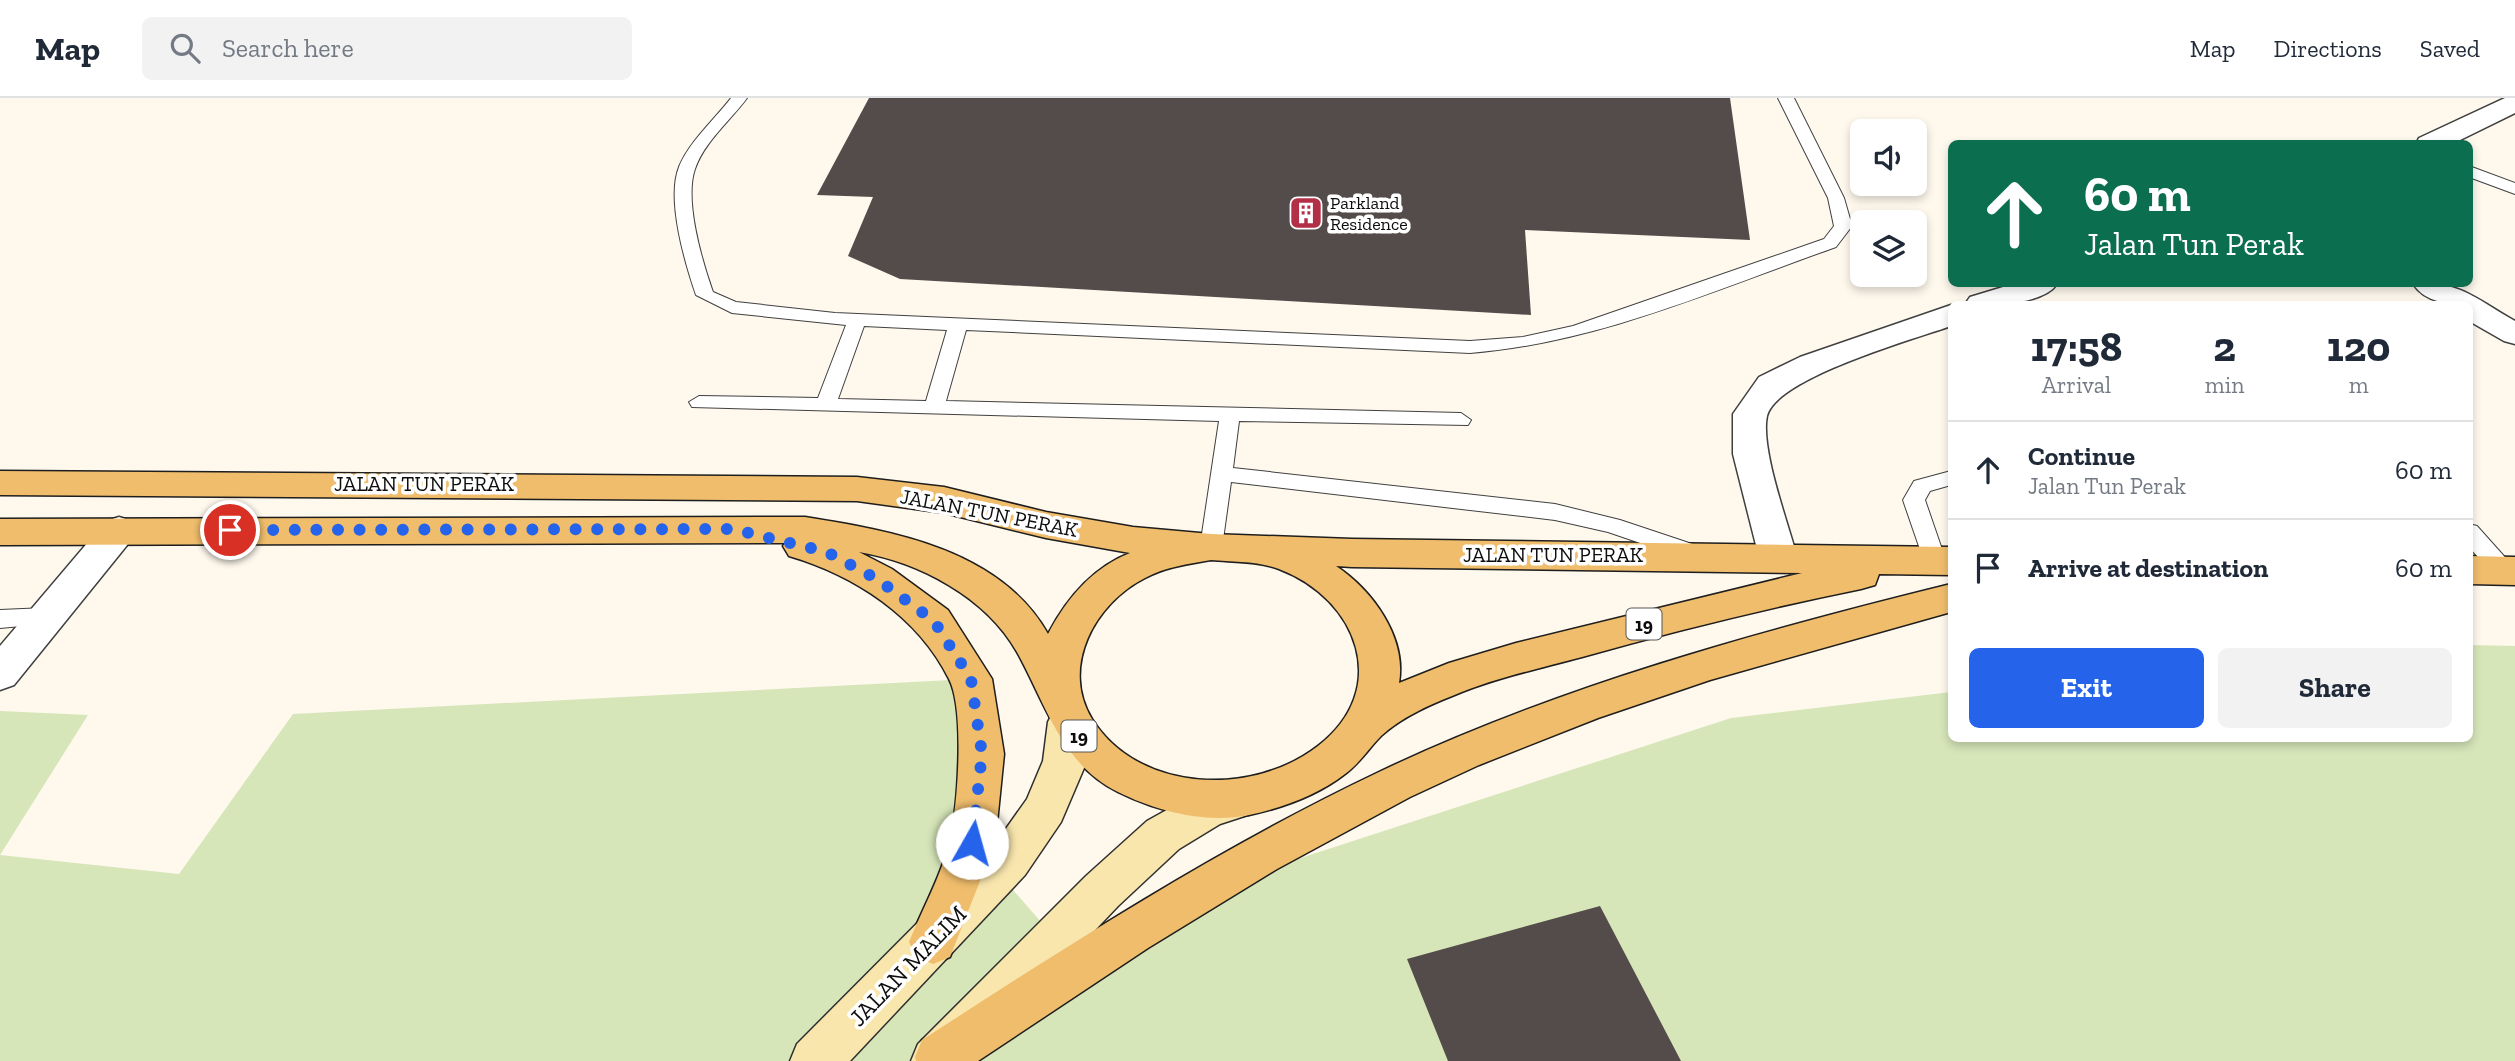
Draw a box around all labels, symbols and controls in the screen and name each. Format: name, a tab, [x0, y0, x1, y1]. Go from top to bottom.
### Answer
search box	[142, 17, 632, 80]
text: Map	[35, 29, 100, 68]
icon: search	[166, 29, 204, 67]
text: Search here	[222, 32, 354, 64]
text: Map	[2190, 34, 2236, 63]
text: Directions	[2274, 34, 2382, 63]
text: Saved	[2420, 34, 2480, 63]
map controls	[1850, 119, 1927, 287]
button: sound	[1850, 119, 1927, 196]
text: 60 m	[2084, 165, 2191, 224]
icon: ahead	[1969, 168, 2060, 259]
place label: Parkland Residence	[1330, 192, 1408, 235]
building icon: Parkland Residence	[1287, 194, 1325, 232]
button: layers	[1850, 210, 1927, 287]
text: Jalan Tun Perak	[2084, 225, 2304, 263]
text: 17:58	[2030, 321, 2122, 372]
text: 2	[2213, 321, 2236, 372]
text: 120	[2327, 321, 2391, 372]
text: Arrival	[2042, 371, 2111, 399]
text: min	[2205, 371, 2244, 399]
text: m	[2349, 371, 2369, 399]
text: Continue	[2028, 440, 2135, 472]
icon: ahead	[1969, 451, 2007, 489]
text: 60 m	[2395, 454, 2452, 486]
street label: JALAN TUN PERAK	[334, 471, 515, 496]
text: Jalan Tun Perak	[2028, 472, 2186, 500]
street label: JALAN TUN PERAK	[898, 483, 1080, 542]
pin	[200, 500, 260, 560]
icon: arrive	[211, 511, 249, 549]
street label: JALAN TUN PERAK	[1463, 542, 1644, 567]
icon: arrive	[1969, 549, 2007, 587]
text: Arrive at destination	[2028, 552, 2268, 584]
text: 60 m	[2395, 552, 2452, 584]
road number: 19	[1626, 608, 1662, 639]
button: Exit	[1969, 648, 2204, 728]
button: Share	[2218, 648, 2452, 728]
road number: 19	[1062, 720, 1096, 751]
position arrow	[935, 806, 1009, 880]
street label: JALAN MALIM	[843, 899, 972, 1032]

